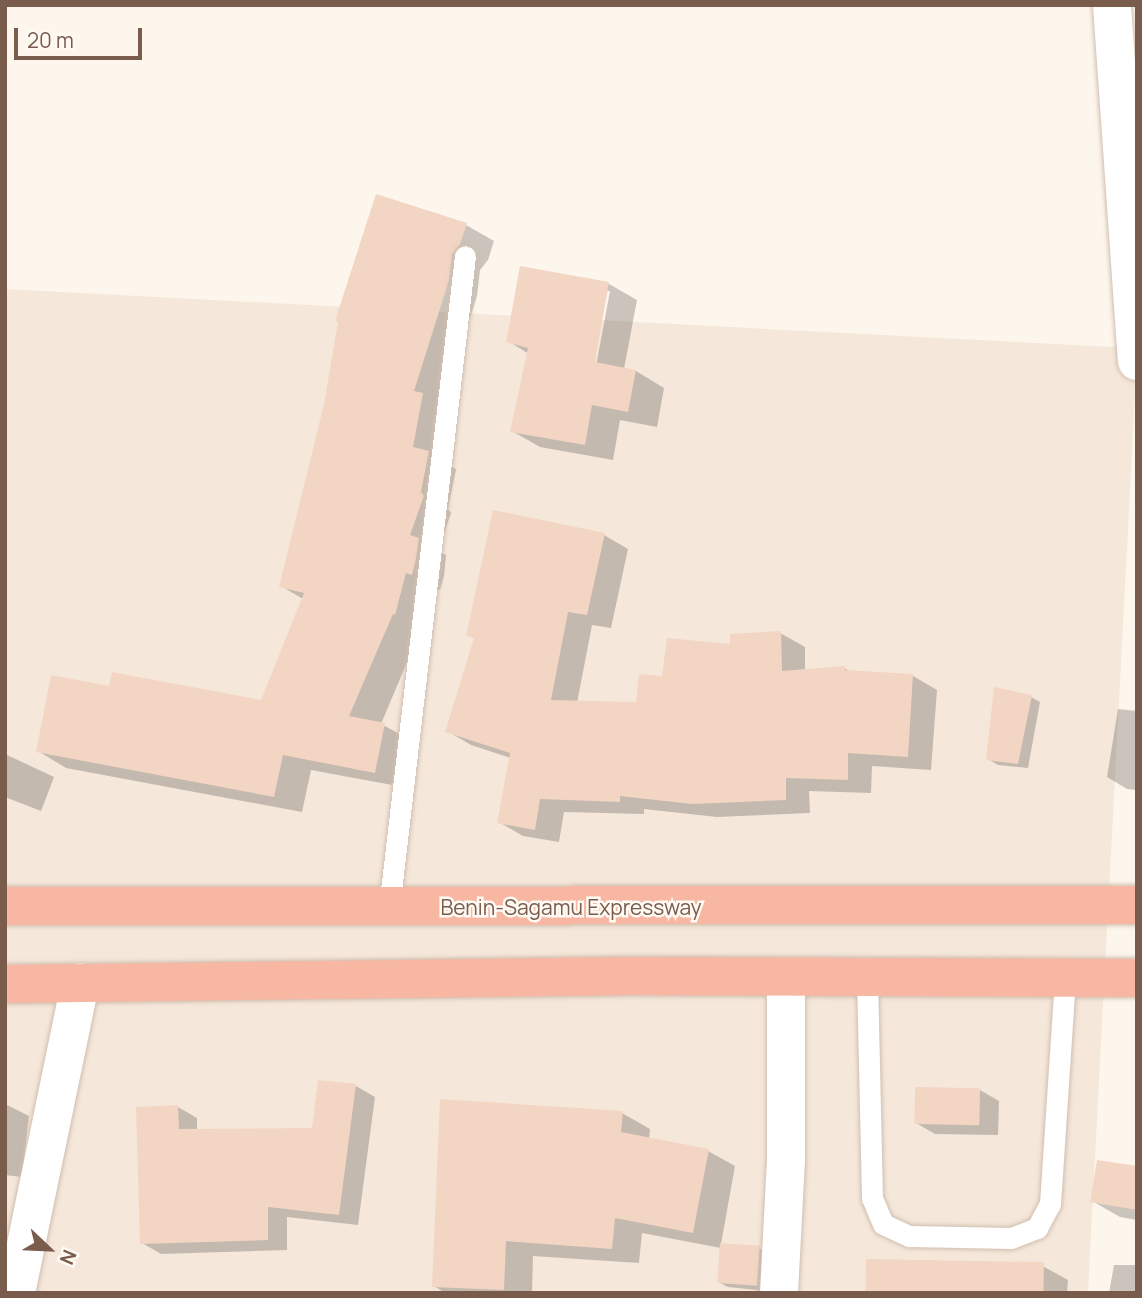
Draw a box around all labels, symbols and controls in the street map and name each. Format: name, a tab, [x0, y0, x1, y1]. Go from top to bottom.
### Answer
scale bar	[18, 14, 145, 58]
text: 20 m	[27, 26, 74, 54]
street label: Benin-Sagamu Expressway	[440, 894, 702, 920]
north arrow	[14, 1214, 84, 1284]
text: N	[54, 1246, 83, 1269]

